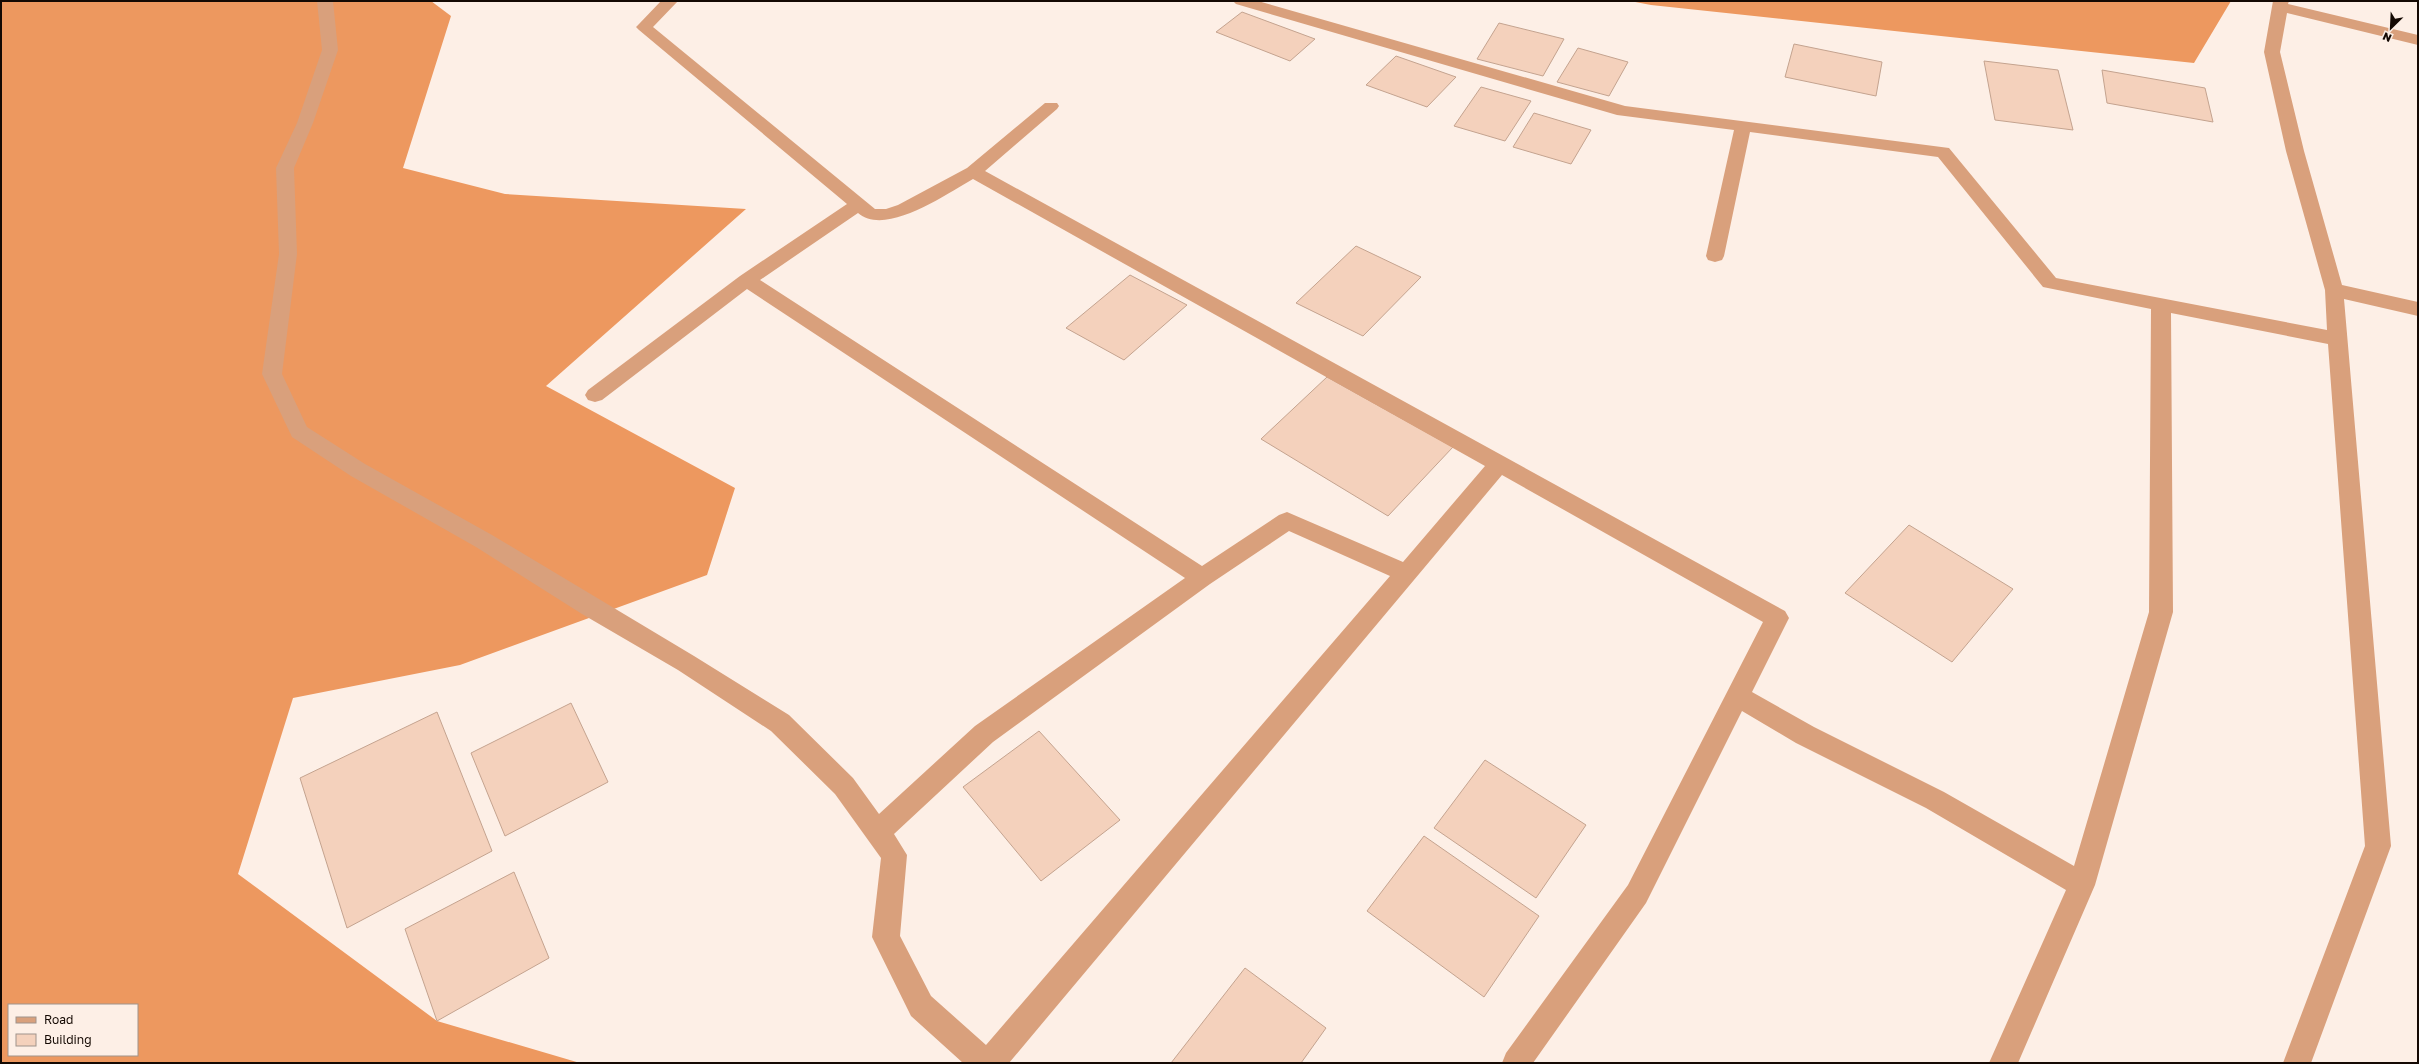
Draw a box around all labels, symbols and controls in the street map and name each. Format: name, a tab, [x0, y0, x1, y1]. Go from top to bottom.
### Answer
north arrow	[2371, 8, 2411, 48]
text: N	[2380, 30, 2393, 45]
legend	[8, 1004, 138, 1056]
text: Road	[44, 1012, 73, 1027]
text: Building	[44, 1032, 92, 1047]

